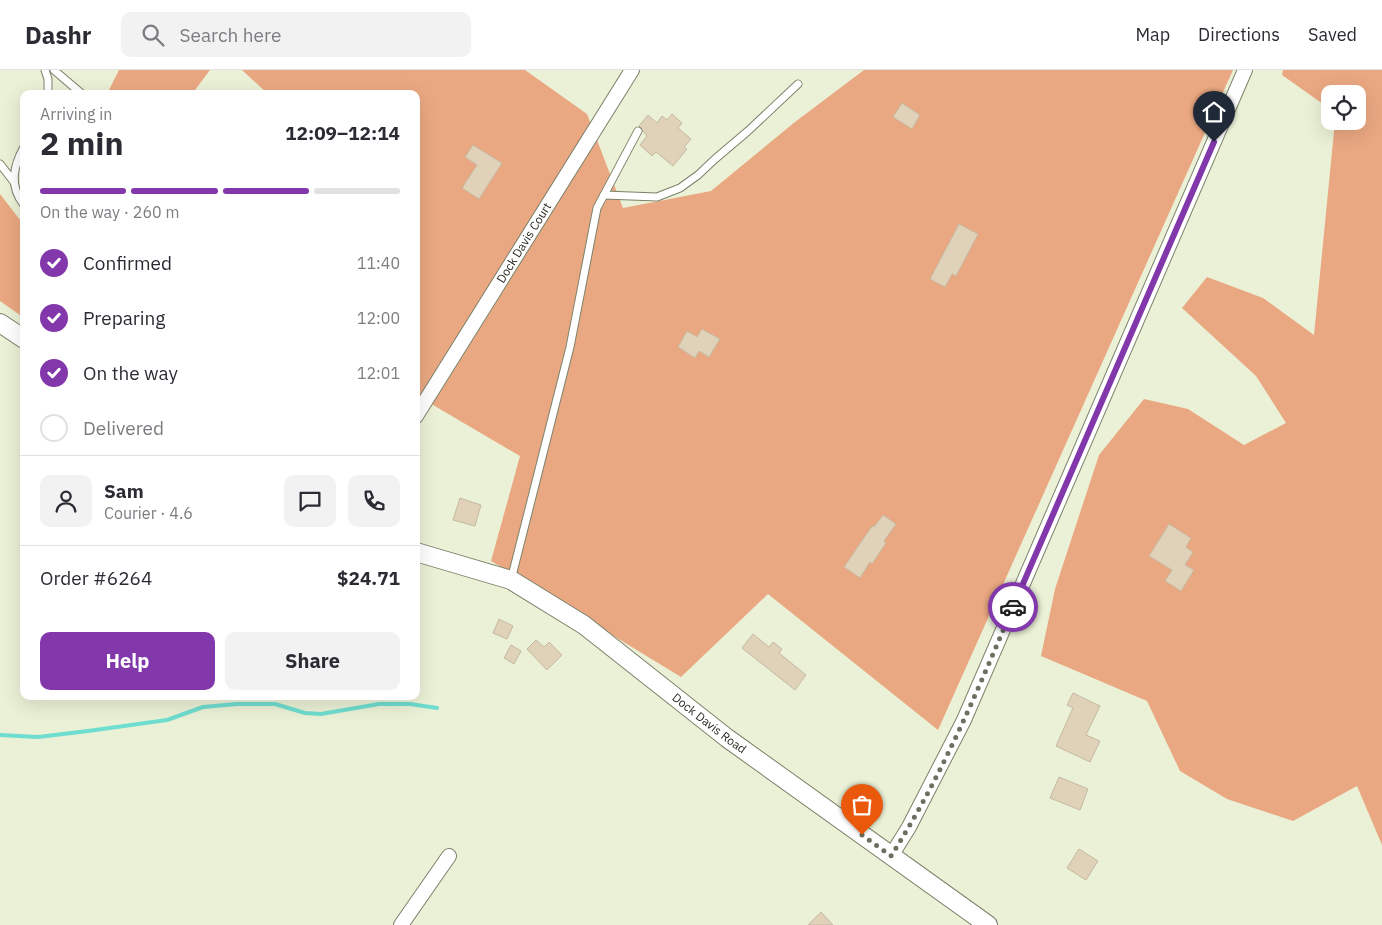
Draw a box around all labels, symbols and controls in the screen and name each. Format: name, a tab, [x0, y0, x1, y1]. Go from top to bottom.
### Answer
search box	[121, 12, 471, 57]
text: Dashr	[25, 19, 91, 51]
icon: search	[139, 21, 167, 49]
text: Search here	[179, 23, 281, 47]
text: Map	[1135, 23, 1170, 46]
text: Directions	[1198, 23, 1280, 46]
text: Saved	[1308, 23, 1357, 46]
map controls	[1321, 85, 1366, 130]
button: locate	[1321, 85, 1366, 130]
pin	[1193, 91, 1235, 142]
icon: home	[1200, 98, 1228, 126]
text: Arriving in	[40, 104, 112, 124]
text: 12:09–12:14	[285, 121, 400, 145]
text: 2 min	[40, 122, 124, 164]
street label: Dock Davis Court	[493, 200, 554, 286]
text: On the way · 260 m	[40, 202, 179, 222]
icon: check	[40, 249, 68, 277]
text: Confirmed	[83, 251, 172, 275]
text: 11:40	[357, 253, 400, 273]
icon: check	[40, 304, 68, 332]
text: Preparing	[83, 306, 165, 330]
text: 12:00	[357, 308, 400, 328]
icon: check	[40, 359, 68, 387]
text: On the way	[83, 361, 178, 385]
text: 12:01	[357, 363, 400, 383]
text: Delivered	[83, 416, 164, 440]
button: person	[40, 475, 92, 527]
button: chat	[284, 475, 336, 527]
button: phone	[348, 475, 400, 527]
text: Sam	[104, 479, 144, 503]
text: Courier · 4.6	[104, 503, 193, 523]
text: Order #6264	[40, 566, 152, 590]
text: $24.71	[337, 566, 400, 590]
courier	[988, 582, 1038, 632]
icon: car	[999, 593, 1027, 621]
button: Help	[40, 632, 215, 690]
button: Share	[225, 632, 400, 690]
street label: Dock Davis Road	[669, 690, 749, 756]
pin	[841, 784, 883, 835]
icon: bag	[848, 791, 876, 819]

